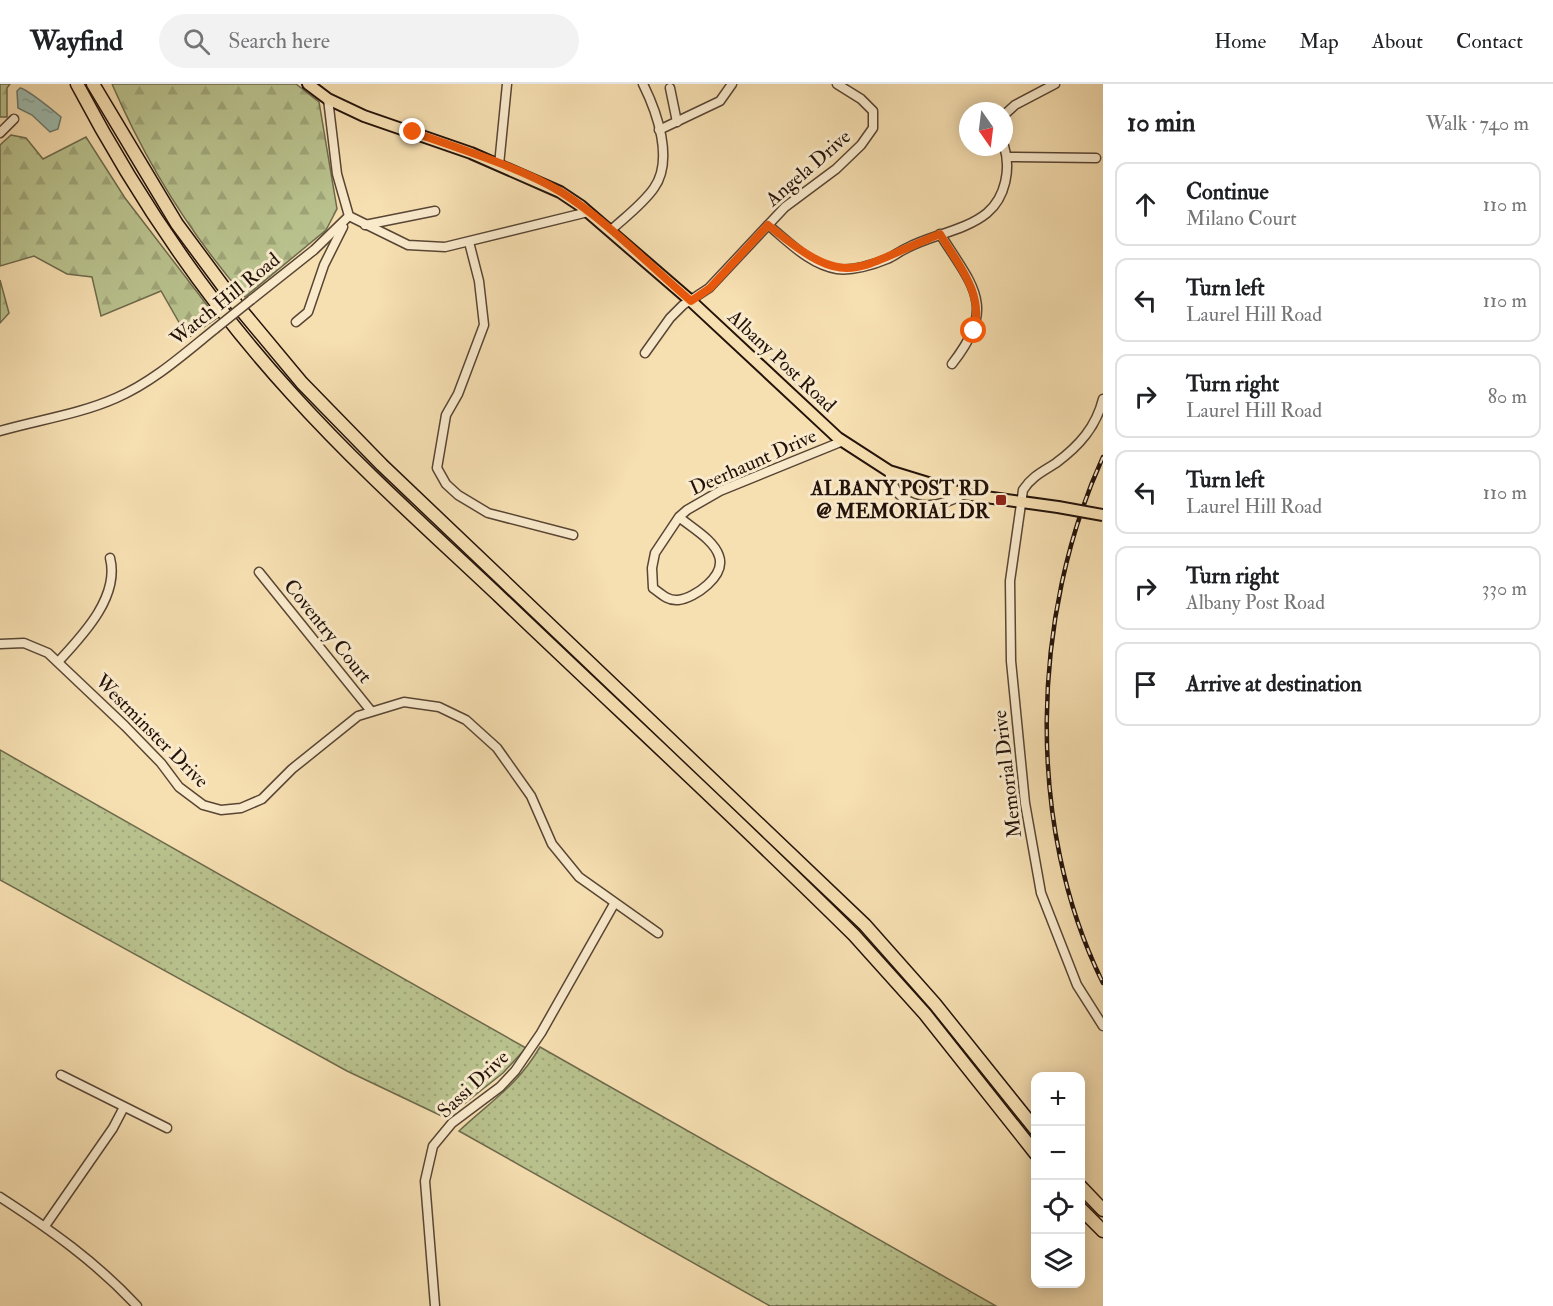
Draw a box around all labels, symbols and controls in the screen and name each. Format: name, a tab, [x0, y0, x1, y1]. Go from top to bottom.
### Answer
search box	[159, 14, 579, 68]
text: Wayfind	[30, 24, 123, 59]
icon: search	[180, 25, 213, 58]
text: Search here	[228, 27, 330, 55]
text: Home	[1214, 28, 1266, 55]
text: Map	[1299, 28, 1339, 55]
text: About	[1372, 28, 1423, 55]
text: Contact	[1456, 28, 1523, 55]
north arrow	[959, 102, 1013, 156]
text: 10 min	[1127, 107, 1195, 139]
text: Walk · 740 m	[1426, 111, 1529, 136]
route end	[399, 118, 425, 144]
street label: Angela Drive	[760, 124, 856, 212]
text: Continue	[1186, 178, 1269, 206]
icon: ahead	[1129, 188, 1162, 221]
text: 110 m	[1483, 192, 1527, 217]
text: Milano Court	[1186, 206, 1297, 231]
street label: Watch Hill Road	[164, 247, 285, 352]
text: Turn left	[1186, 274, 1265, 302]
icon: left	[1129, 284, 1162, 317]
text: 110 m	[1483, 288, 1527, 313]
text: Laurel Hill Road	[1186, 302, 1322, 327]
street label: Albany Post Road	[722, 304, 841, 418]
route start	[960, 317, 986, 343]
text: Turn right	[1186, 370, 1279, 398]
icon: right	[1129, 380, 1162, 413]
text: 80 m	[1488, 384, 1527, 409]
text: Laurel Hill Road	[1186, 398, 1322, 423]
street label: Deerhaunt Drive	[686, 423, 820, 501]
text: Turn left	[1186, 466, 1265, 494]
place label: ALBANY POST RD @ MEMORIAL DR	[810, 476, 991, 524]
icon: left	[1129, 476, 1162, 509]
text: 110 m	[1483, 480, 1527, 505]
marker: ALBANY POST RD @ MEMORIAL DR	[994, 493, 1008, 507]
text: Laurel Hill Road	[1186, 494, 1322, 519]
text: Turn right	[1186, 562, 1279, 590]
icon: right	[1129, 572, 1162, 605]
street label: Coventry Court	[278, 574, 378, 688]
text: 330 m	[1482, 576, 1527, 601]
text: Albany Post Road	[1186, 590, 1325, 615]
street label: Westminster Drive	[89, 668, 214, 793]
icon: arrive	[1129, 668, 1162, 701]
text: Arrive at destination	[1186, 670, 1362, 698]
street label: Memorial Drive	[987, 709, 1027, 839]
street label: Sassi Drive	[432, 1045, 514, 1123]
map controls	[1031, 1072, 1085, 1288]
button: +	[1031, 1072, 1085, 1126]
button: −	[1031, 1126, 1085, 1180]
button: locate	[1031, 1180, 1085, 1234]
button: layers	[1031, 1234, 1085, 1288]

